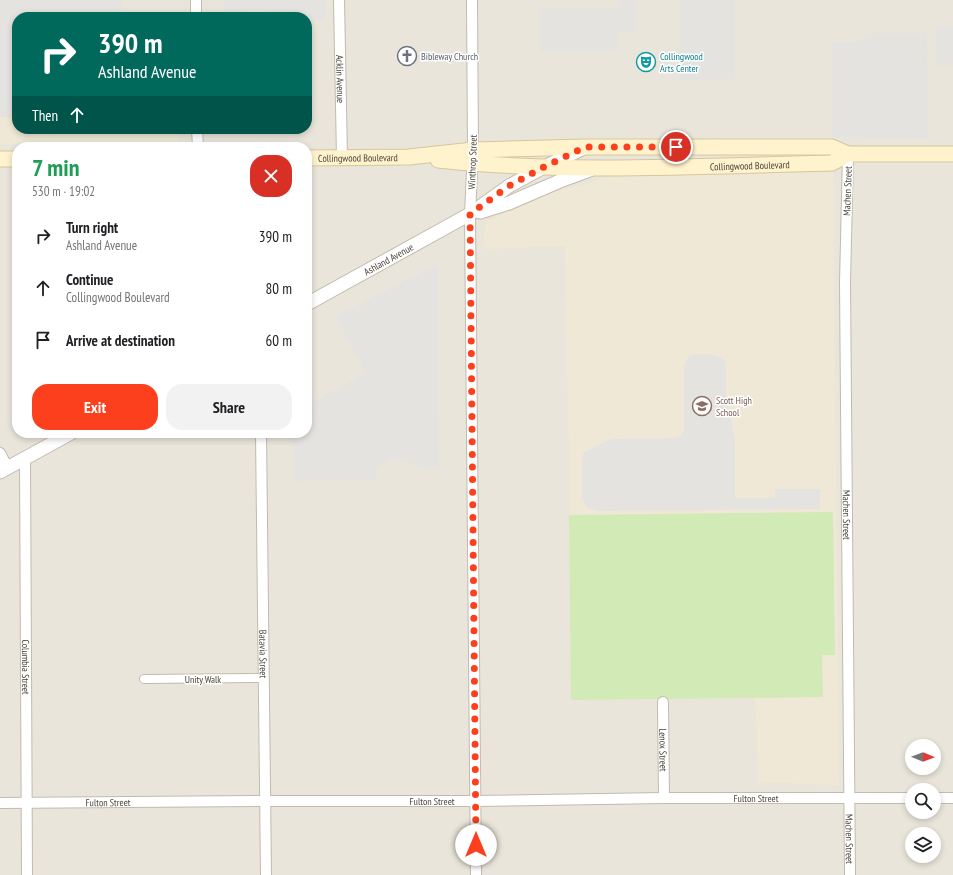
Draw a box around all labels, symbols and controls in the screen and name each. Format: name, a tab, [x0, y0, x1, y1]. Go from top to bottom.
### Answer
text: 390 m	[98, 24, 162, 61]
icon: right	[32, 28, 84, 80]
church icon: Bibleway Church	[396, 45, 418, 67]
place label: Bibleway Church	[421, 50, 478, 63]
place label: Collingwood Arts Center	[660, 50, 703, 75]
theatre icon: Collingwood Arts Center	[635, 51, 657, 73]
street label: Acklin Avenue	[333, 55, 347, 103]
text: Ashland Avenue	[98, 60, 196, 83]
icon: ahead	[66, 104, 88, 126]
text: Then	[32, 106, 58, 125]
pin	[659, 130, 693, 164]
street label: Winthrop Street	[465, 134, 480, 190]
icon: arrive	[665, 136, 687, 158]
street label: Collingwood Boulevard	[318, 151, 398, 165]
text: 7 min	[32, 152, 79, 183]
button: close	[250, 155, 292, 197]
street label: Collingwood Boulevard	[710, 158, 790, 173]
street label: Machen Street	[840, 166, 855, 216]
text: 530 m · 19:02	[32, 183, 95, 200]
text: Turn right	[66, 218, 118, 237]
icon: right	[32, 225, 54, 247]
text: 390 m	[259, 227, 292, 246]
text: Ashland Avenue	[66, 237, 137, 254]
street label: Ashland Avenue	[362, 241, 416, 278]
text: Continue	[66, 270, 113, 289]
icon: ahead	[32, 277, 54, 299]
text: 80 m	[266, 279, 292, 298]
text: Collingwood Boulevard	[66, 289, 170, 306]
icon: arrive	[32, 329, 54, 351]
text: Arrive at destination	[66, 331, 175, 350]
text: 60 m	[266, 331, 292, 350]
button: Exit	[32, 384, 158, 430]
button: Share	[166, 384, 292, 430]
place label: Scott High School	[716, 394, 752, 419]
school or university icon: Scott High School	[691, 395, 713, 417]
street label: Machen Street	[840, 490, 853, 540]
street label: Batavia Street	[256, 630, 270, 679]
street label: Columbia Street	[19, 639, 32, 695]
street label: Unity Walk	[185, 673, 221, 686]
street label: Lenox Street	[656, 728, 670, 772]
north arrow	[905, 739, 941, 775]
map controls	[905, 739, 941, 863]
button: search	[905, 783, 941, 819]
street label: Fulton Street	[733, 792, 779, 805]
street label: Fulton Street	[409, 795, 455, 808]
street label: Fulton Street	[85, 796, 131, 809]
street label: Machen Street	[842, 814, 856, 864]
position arrow	[455, 824, 497, 866]
button: layers	[905, 827, 941, 863]

